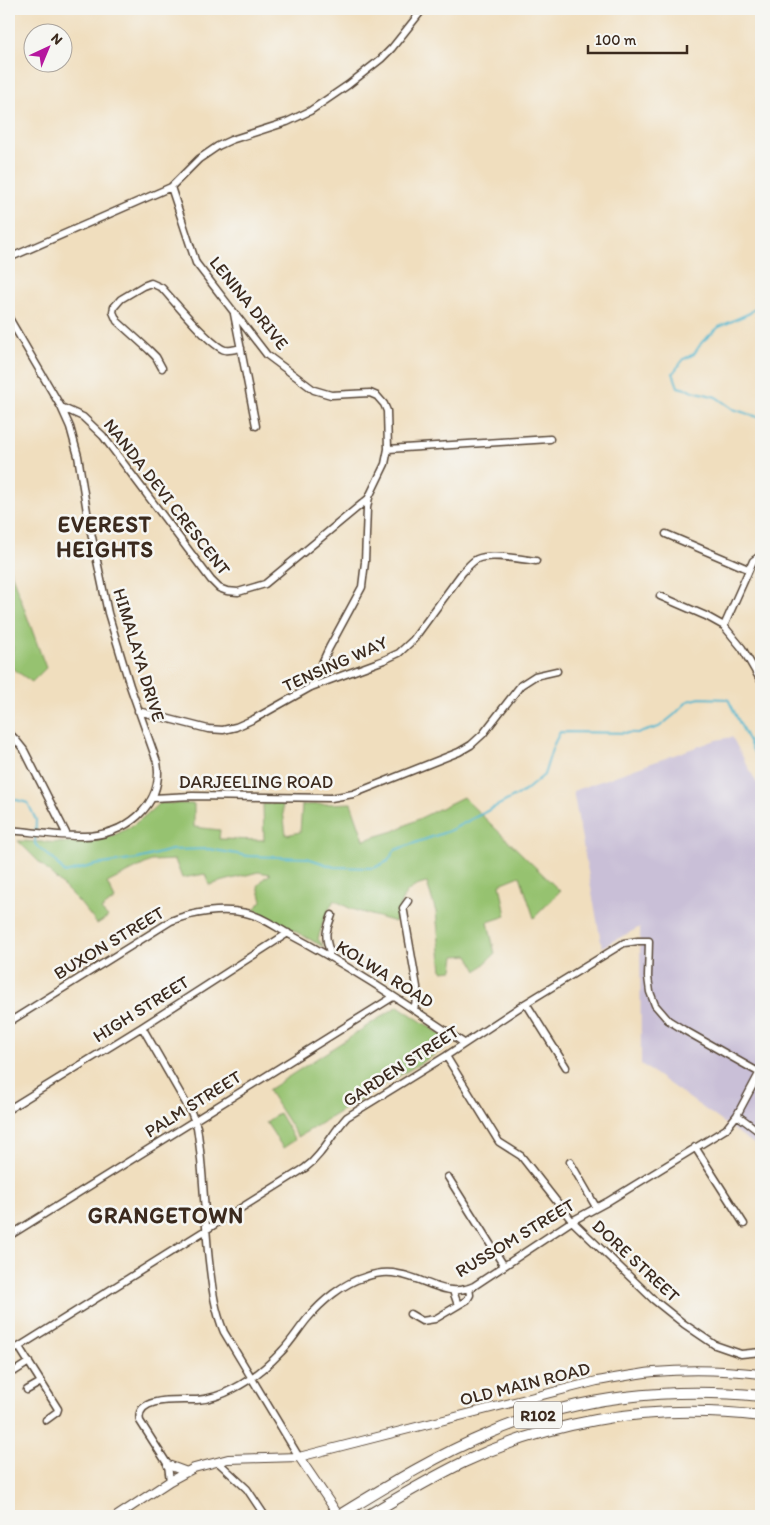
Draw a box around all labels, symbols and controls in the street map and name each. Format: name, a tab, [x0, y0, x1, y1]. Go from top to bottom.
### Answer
north arrow	[22, 22, 72, 72]
scale bar	[588, 22, 686, 54]
text: N	[47, 30, 66, 48]
text: 100 m	[595, 31, 637, 49]
street label: LENINA DRIVE	[205, 252, 293, 354]
street label: NANDA DEVI CRESCENT	[99, 414, 235, 580]
district label: EVEREST HEIGHTS	[56, 511, 154, 563]
street label: HIMALAYA DRIVE	[108, 586, 170, 724]
street label: TENSING WAY	[279, 631, 392, 697]
street label: DARJEELING ROAD	[179, 771, 333, 793]
street label: BUXON STREET	[50, 901, 168, 985]
street label: KOLWA ROAD	[332, 935, 438, 1013]
street label: HIGH STREET	[89, 971, 193, 1047]
street label: GARDEN STREET	[339, 1020, 463, 1112]
street label: PALM STREET	[141, 1066, 245, 1142]
street label: RUSSOM STREET	[451, 1194, 579, 1282]
district label: GRANGETOWN	[88, 1202, 244, 1229]
street label: DORE STREET	[588, 1215, 684, 1307]
street label: OLD MAIN ROAD	[457, 1357, 593, 1411]
road number: R102	[514, 1402, 562, 1428]

